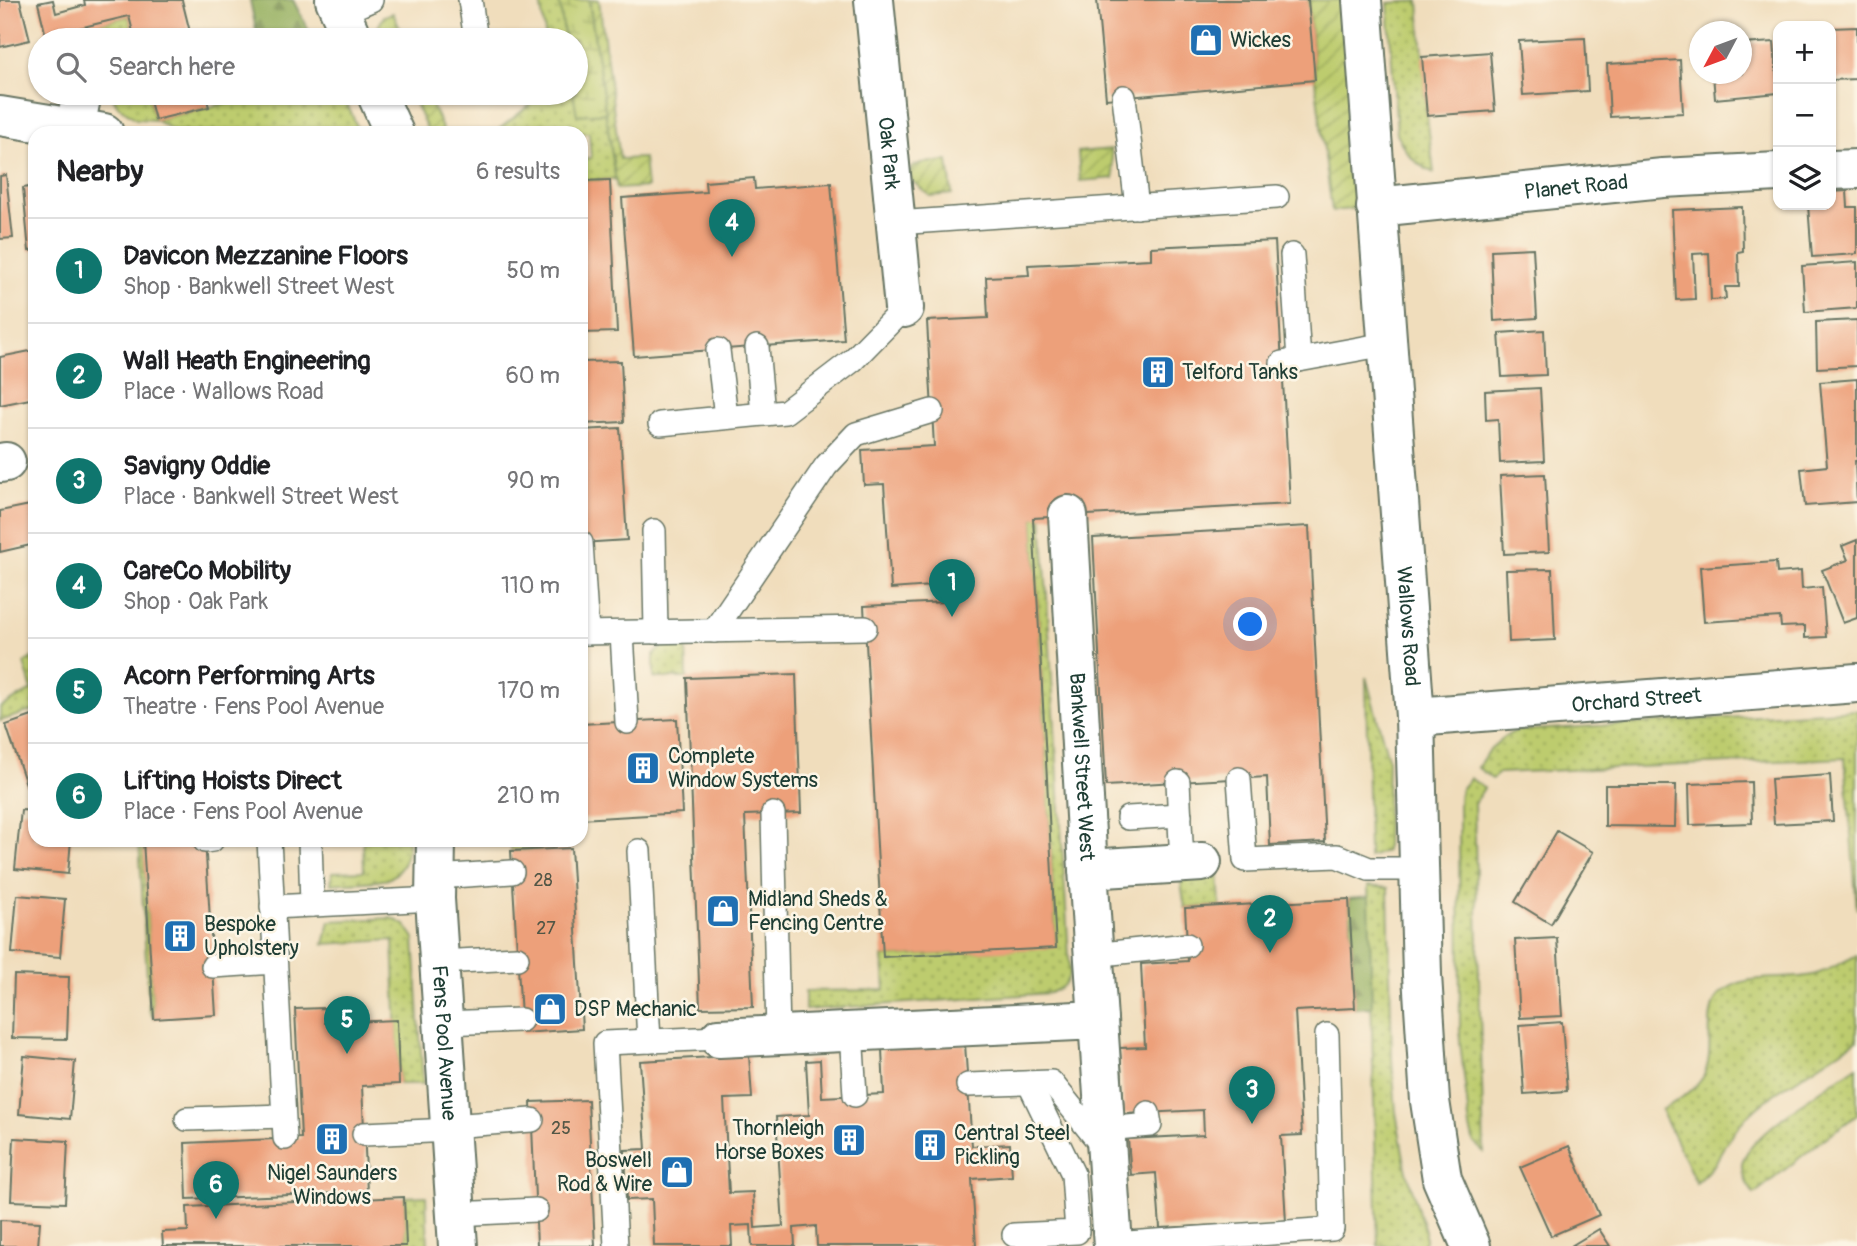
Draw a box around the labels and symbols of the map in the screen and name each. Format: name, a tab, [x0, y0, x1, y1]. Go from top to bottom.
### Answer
shop icon: Wickes	[1187, 21, 1225, 59]
north arrow	[1689, 21, 1752, 84]
place label: Wickes	[1230, 27, 1291, 54]
street label: Oak Park	[872, 116, 906, 191]
street label: Planet Road	[1523, 168, 1629, 205]
pin: 4	[709, 199, 755, 257]
building icon: Telford Tanks	[1139, 353, 1177, 391]
place label: Telford Tanks	[1182, 359, 1298, 386]
pin: 1	[929, 559, 975, 617]
street label: Wallows Road	[1390, 565, 1426, 687]
your location	[1233, 607, 1267, 641]
street label: Bankwell Street West	[1063, 672, 1101, 862]
street label: Orchard Street	[1570, 681, 1703, 718]
place label: Complete Window Systems	[668, 743, 819, 794]
building icon: Complete Window Systems	[624, 749, 662, 787]
house number: 28	[533, 869, 553, 892]
place label: Midland Sheds & Fencing Centre	[748, 886, 888, 937]
shop icon: Midland Sheds & Fencing Centre	[704, 892, 742, 930]
pin: 2	[1247, 895, 1293, 953]
place label: Bespoke Upholstery	[204, 911, 299, 962]
building icon: Bespoke Upholstery	[161, 917, 199, 955]
house number: 27	[536, 917, 556, 940]
street label: Fens Pool Avenue	[426, 964, 463, 1122]
shop icon: DSP Mechanic	[531, 990, 569, 1028]
pin: 5	[324, 996, 370, 1054]
place label: DSP Mechanic	[574, 996, 697, 1023]
pin: 3	[1229, 1066, 1275, 1124]
place label: Thornleigh Horse Boxes	[714, 1115, 825, 1166]
house number: 25	[551, 1117, 571, 1140]
building icon: Nigel Saunders Windows	[313, 1120, 351, 1158]
place label: Central Steel Pickling	[954, 1120, 1070, 1171]
building icon: Thornleigh Horse Boxes	[830, 1121, 868, 1159]
building icon: Central Steel Pickling	[911, 1126, 949, 1164]
place label: Boswell Rod & Wire	[557, 1147, 653, 1198]
shop icon: Boswell Rod & Wire	[658, 1153, 696, 1191]
place label: Nigel Saunders Windows	[267, 1160, 398, 1211]
pin: 6	[193, 1161, 239, 1219]

